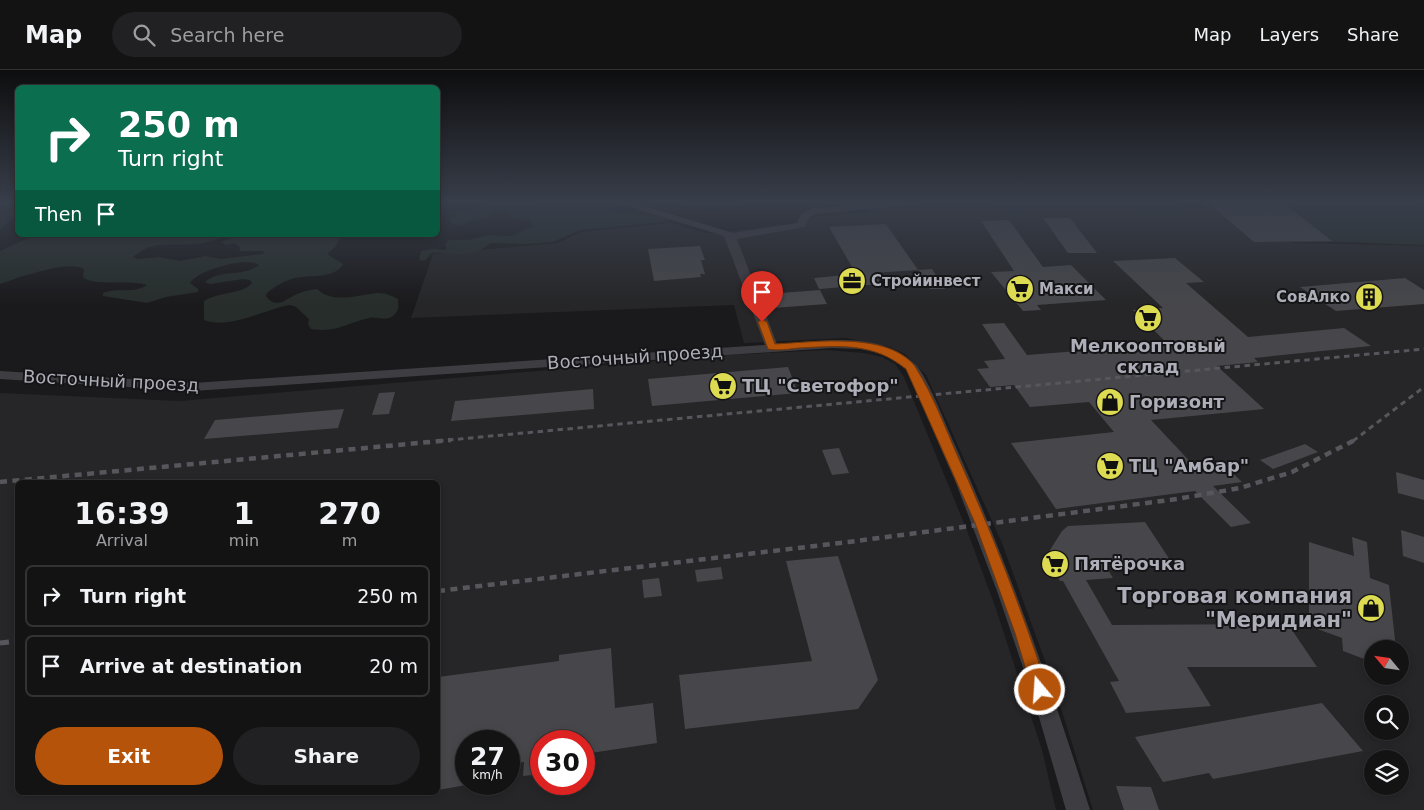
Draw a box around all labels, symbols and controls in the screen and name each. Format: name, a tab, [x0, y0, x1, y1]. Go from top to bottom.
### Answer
search box	[112, 12, 462, 57]
text: Map	[25, 21, 82, 49]
icon: search	[130, 21, 158, 49]
text: Search here	[170, 24, 284, 46]
text: Map	[1193, 24, 1231, 45]
text: Layers	[1259, 24, 1319, 45]
text: Share	[1347, 24, 1399, 45]
icon: right	[35, 105, 100, 170]
text: 250 m	[118, 105, 240, 145]
text: Turn right	[118, 146, 223, 171]
icon: arrive	[92, 200, 120, 228]
text: Then	[35, 203, 82, 225]
office icon: Стройинвест	[837, 266, 867, 296]
pin	[741, 271, 783, 322]
place label: Стройинвест	[871, 272, 981, 290]
supermarket icon: Макси	[1005, 274, 1035, 304]
icon: arrive	[748, 278, 776, 306]
place label: Макси	[1039, 280, 1094, 298]
building icon: СовАлко	[1354, 282, 1384, 312]
place label: СовАлко	[1276, 288, 1350, 306]
supermarket icon: Мелкооптовый склад	[1133, 303, 1163, 333]
place label: Мелкооптовый склад	[1070, 335, 1226, 377]
street label: Восточный проезд	[546, 340, 724, 373]
street label: Восточный проезд	[23, 365, 200, 396]
supermarket icon: ТЦ "Светофор"	[708, 371, 738, 401]
place label: ТЦ "Светофор"	[742, 375, 899, 396]
shop icon: Горизонт	[1095, 387, 1125, 417]
place label: Горизонт	[1129, 391, 1225, 412]
supermarket icon: ТЦ "Амбар"	[1095, 451, 1125, 481]
place label: ТЦ "Амбар"	[1129, 455, 1249, 476]
text: 16:39	[74, 496, 170, 531]
text: 1	[233, 496, 254, 531]
text: 270	[318, 496, 381, 531]
text: Arrival	[96, 531, 148, 550]
text: min	[229, 531, 259, 550]
text: m	[342, 531, 357, 550]
supermarket icon: Пятёрочка	[1040, 549, 1070, 579]
place label: Пятёрочка	[1074, 553, 1185, 574]
icon: right	[37, 582, 65, 610]
place label: Торговая компания "Меридиан"	[1117, 584, 1352, 632]
text: Turn right	[80, 585, 186, 607]
text: 250 m	[357, 585, 418, 607]
shop icon: Торговая компания "Меридиан"	[1356, 593, 1386, 623]
north arrow	[1364, 640, 1409, 685]
map controls	[1364, 640, 1409, 795]
icon: arrive	[37, 652, 65, 680]
text: Arrive at destination	[80, 655, 302, 677]
text: 20 m	[369, 655, 418, 677]
position arrow	[1013, 663, 1065, 715]
button: search	[1364, 695, 1409, 740]
button: Exit	[35, 727, 223, 785]
button: Share	[233, 727, 420, 785]
speed limit sign: 30	[530, 730, 595, 795]
text: 27	[470, 742, 505, 771]
button: layers	[1364, 750, 1409, 795]
text: km/h	[472, 768, 503, 782]

